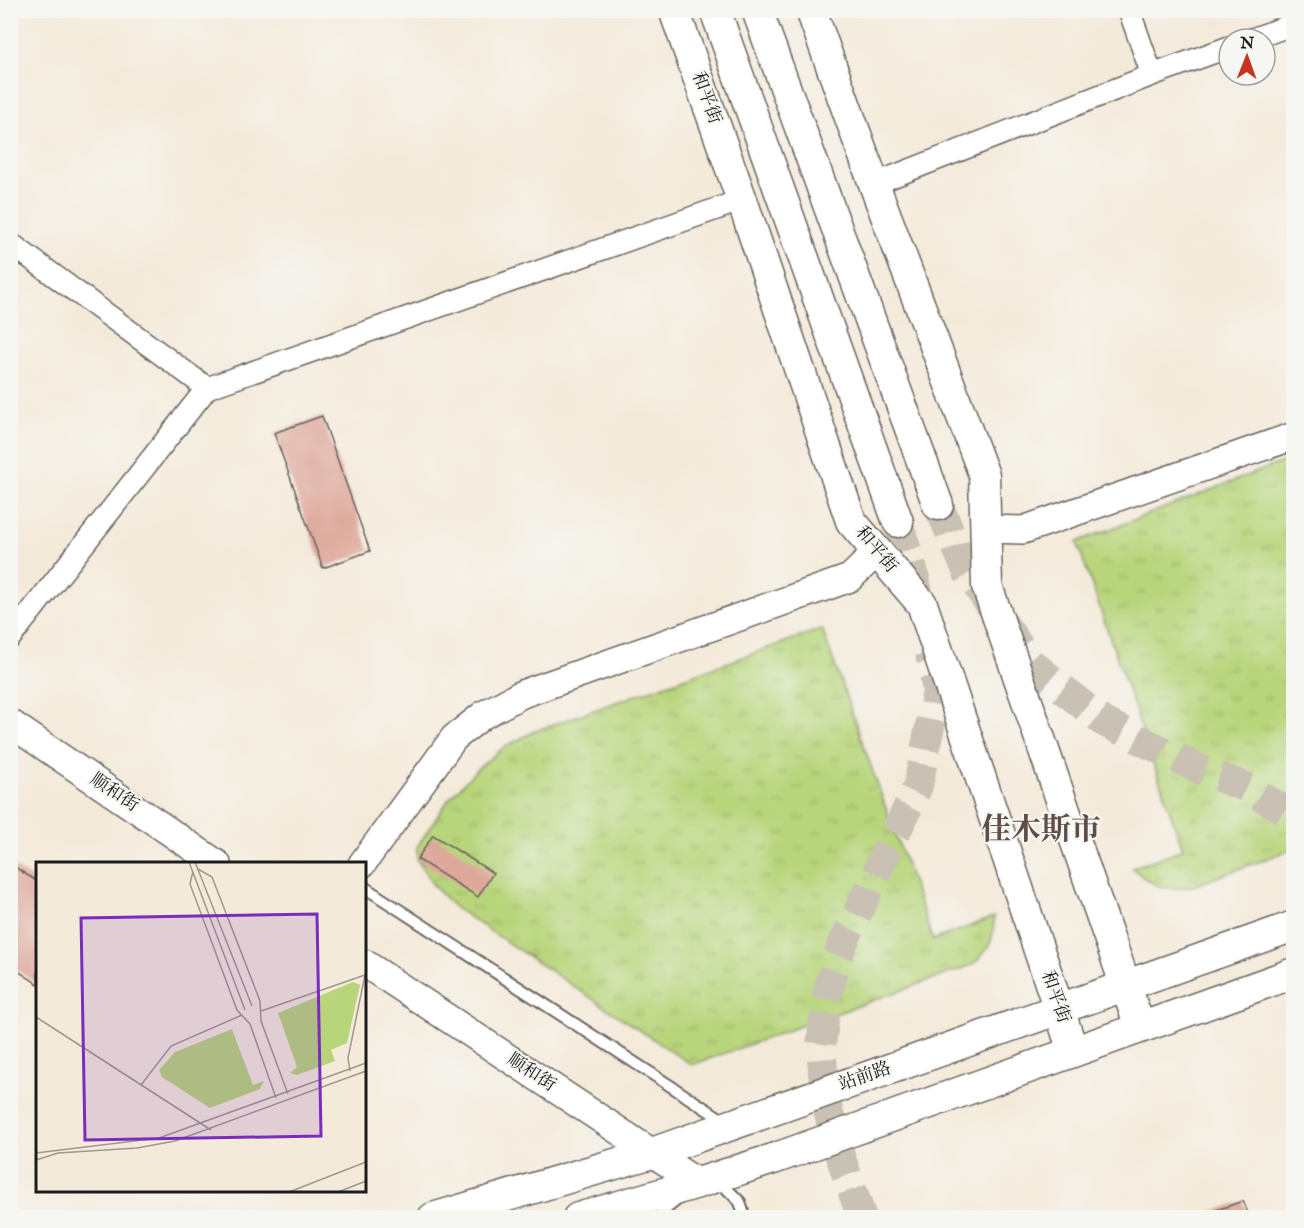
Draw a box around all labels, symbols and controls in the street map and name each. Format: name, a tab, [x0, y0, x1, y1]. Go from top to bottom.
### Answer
north arrow	[1217, 27, 1277, 87]
text: N	[1239, 34, 1254, 54]
street label: 和平街	[686, 69, 726, 127]
street label: 和平街	[850, 522, 902, 578]
street label: 顺和街	[85, 768, 143, 818]
district label: 佳木斯市	[981, 812, 1101, 850]
inset map	[36, 862, 366, 1192]
street label: 和平街	[1035, 968, 1075, 1026]
street label: 顺和街	[502, 1049, 560, 1097]
street label: 站前路	[836, 1057, 894, 1097]

